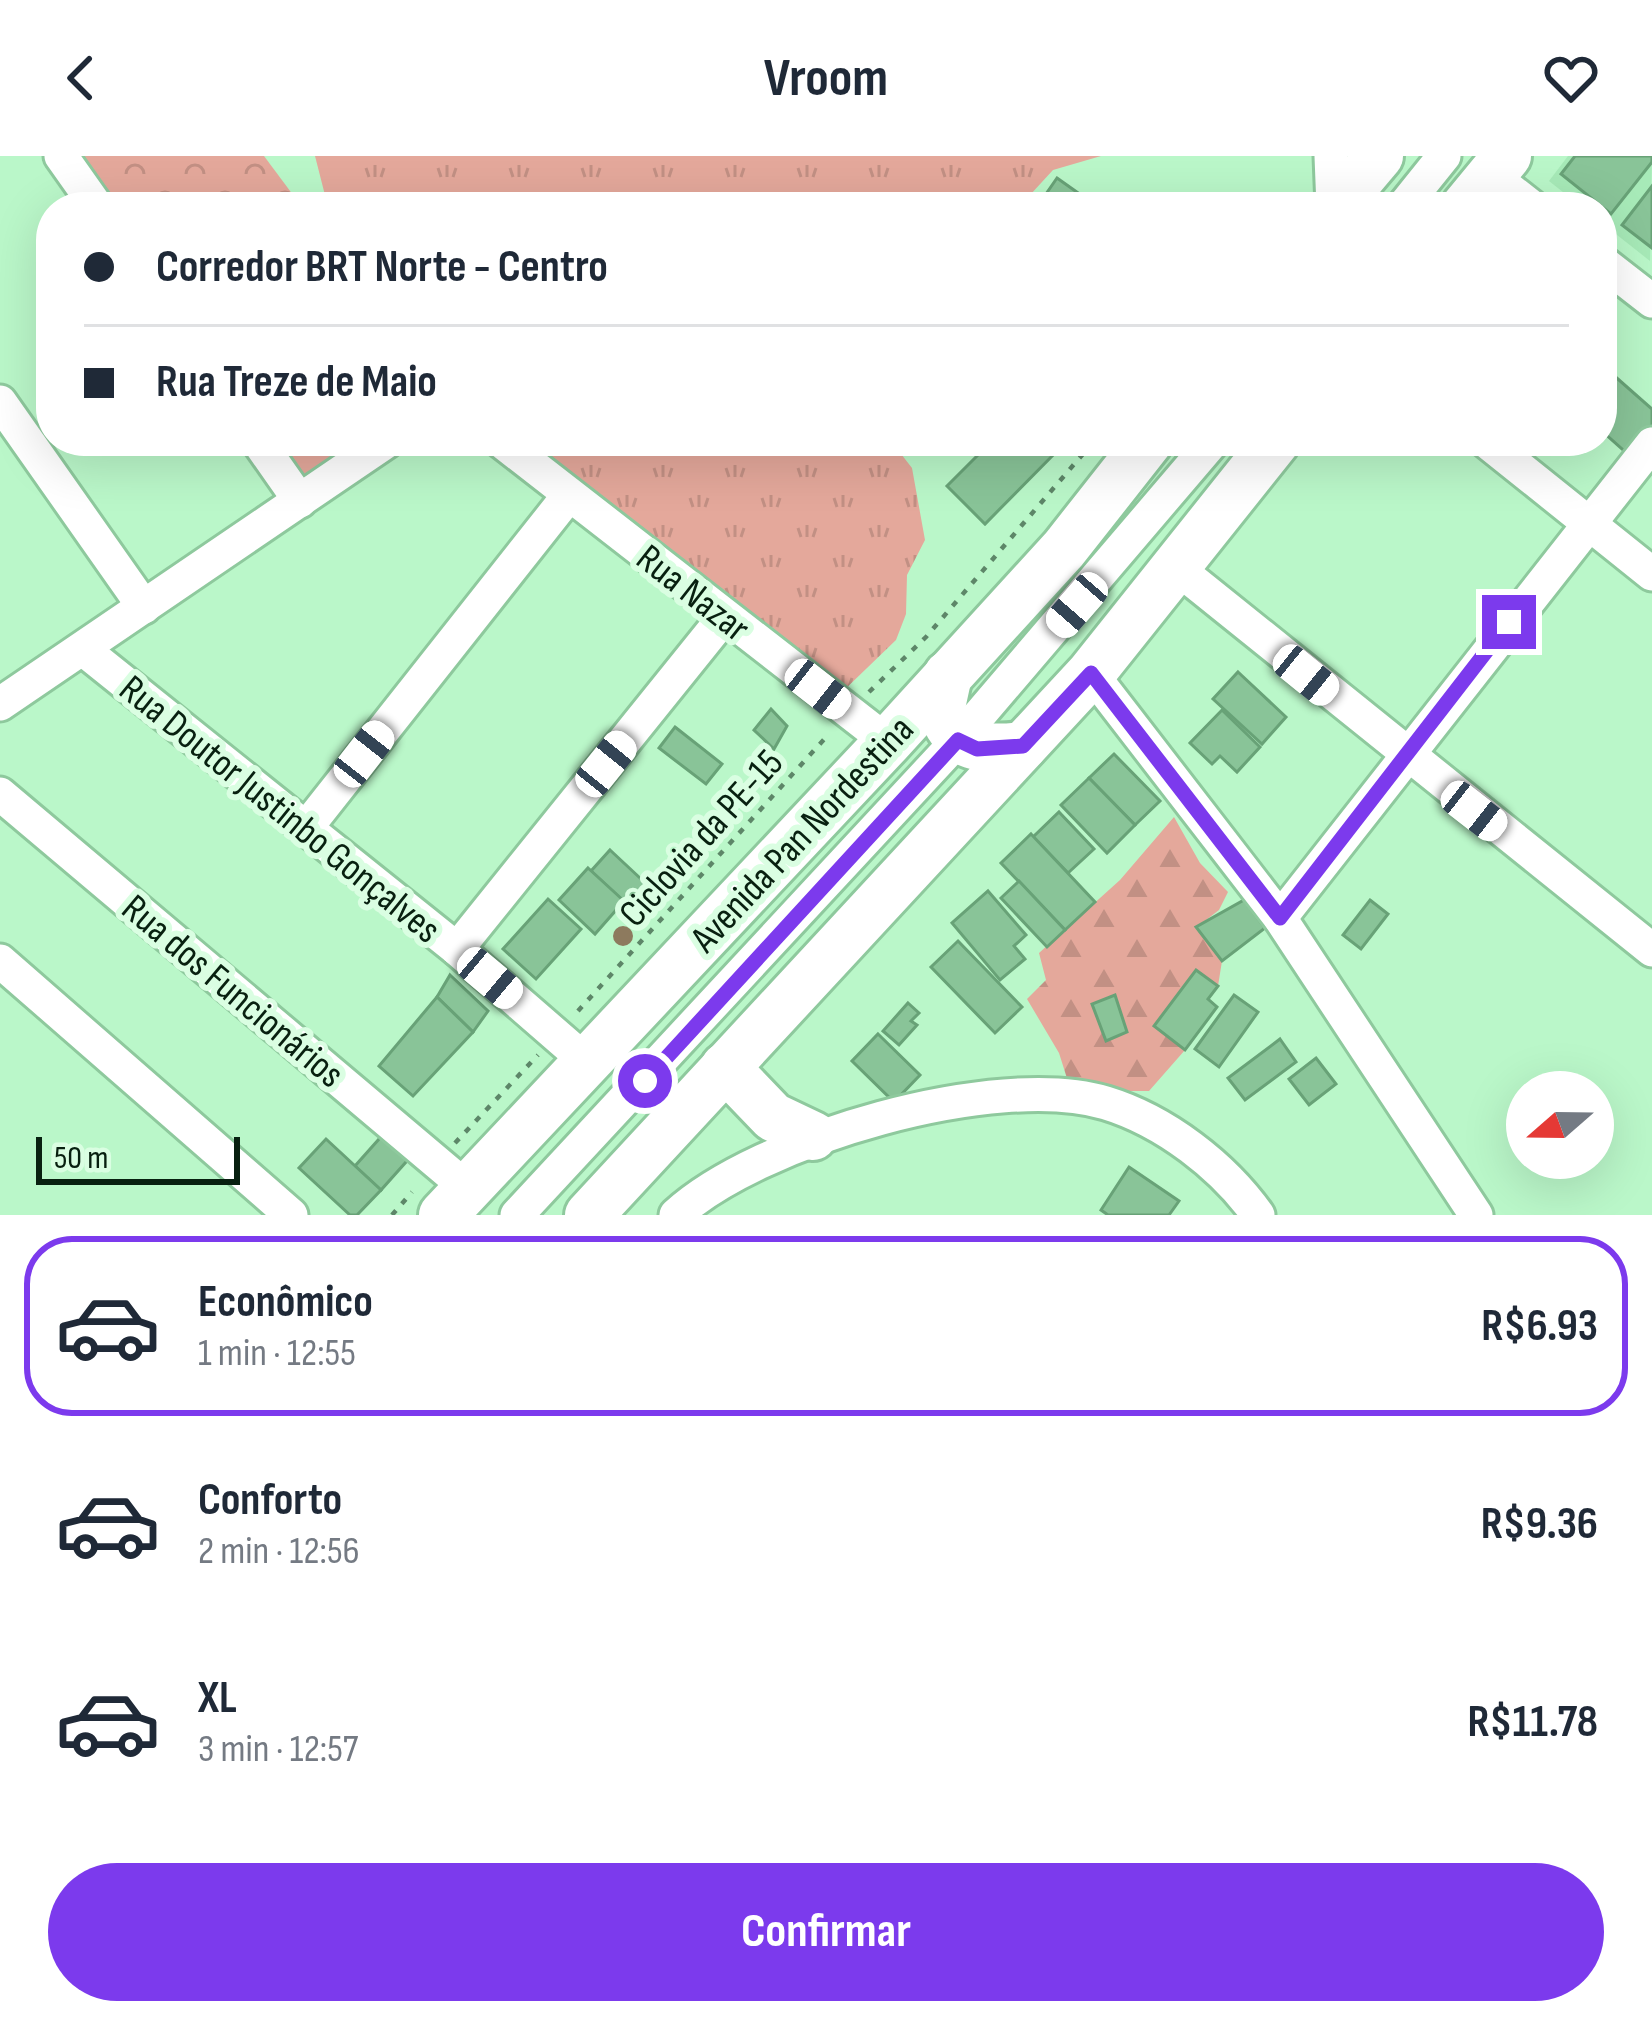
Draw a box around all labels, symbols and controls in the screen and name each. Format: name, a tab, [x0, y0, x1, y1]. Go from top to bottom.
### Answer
icon: back	[48, 45, 114, 111]
icon: heart	[1538, 45, 1604, 111]
text: Vroom	[764, 46, 888, 111]
text: Corredor BRT Norte - Centro	[156, 240, 608, 295]
text: Rua Treze de Maio	[156, 355, 437, 410]
street label: Rua Nazar	[627, 535, 758, 653]
car	[1040, 566, 1114, 644]
route end	[1482, 595, 1536, 649]
car	[1267, 638, 1345, 712]
car	[779, 653, 857, 725]
street label: Rua Doutor Justinbo Gonçalves	[109, 666, 449, 954]
street label: Avenida Pan Nordestina	[681, 707, 924, 963]
car	[328, 715, 400, 793]
car	[569, 725, 643, 803]
street label: Ciclovia da PE-15	[610, 740, 794, 937]
car	[1435, 775, 1513, 847]
street label: Rua dos Funcionários	[112, 885, 353, 1098]
car	[451, 941, 529, 1015]
route start	[618, 1054, 672, 1108]
north arrow	[1506, 1071, 1614, 1179]
map controls	[1506, 1071, 1614, 1179]
scale bar	[36, 1131, 240, 1184]
text: 50 m	[54, 1138, 108, 1178]
icon: car	[54, 1272, 162, 1380]
text: Econômico	[198, 1275, 373, 1330]
text: R$6.93	[1481, 1299, 1598, 1354]
text: 1 min · 12:55	[198, 1330, 356, 1377]
icon: car	[54, 1470, 162, 1578]
text: Conforto	[198, 1473, 342, 1528]
text: R$9.36	[1481, 1497, 1598, 1552]
text: 2 min · 12:56	[198, 1528, 360, 1575]
icon: car	[54, 1668, 162, 1776]
text: XL	[198, 1671, 237, 1726]
text: R$11.78	[1467, 1695, 1598, 1750]
text: 3 min · 12:57	[198, 1726, 358, 1773]
button: Confirmar	[48, 1863, 1604, 2001]

